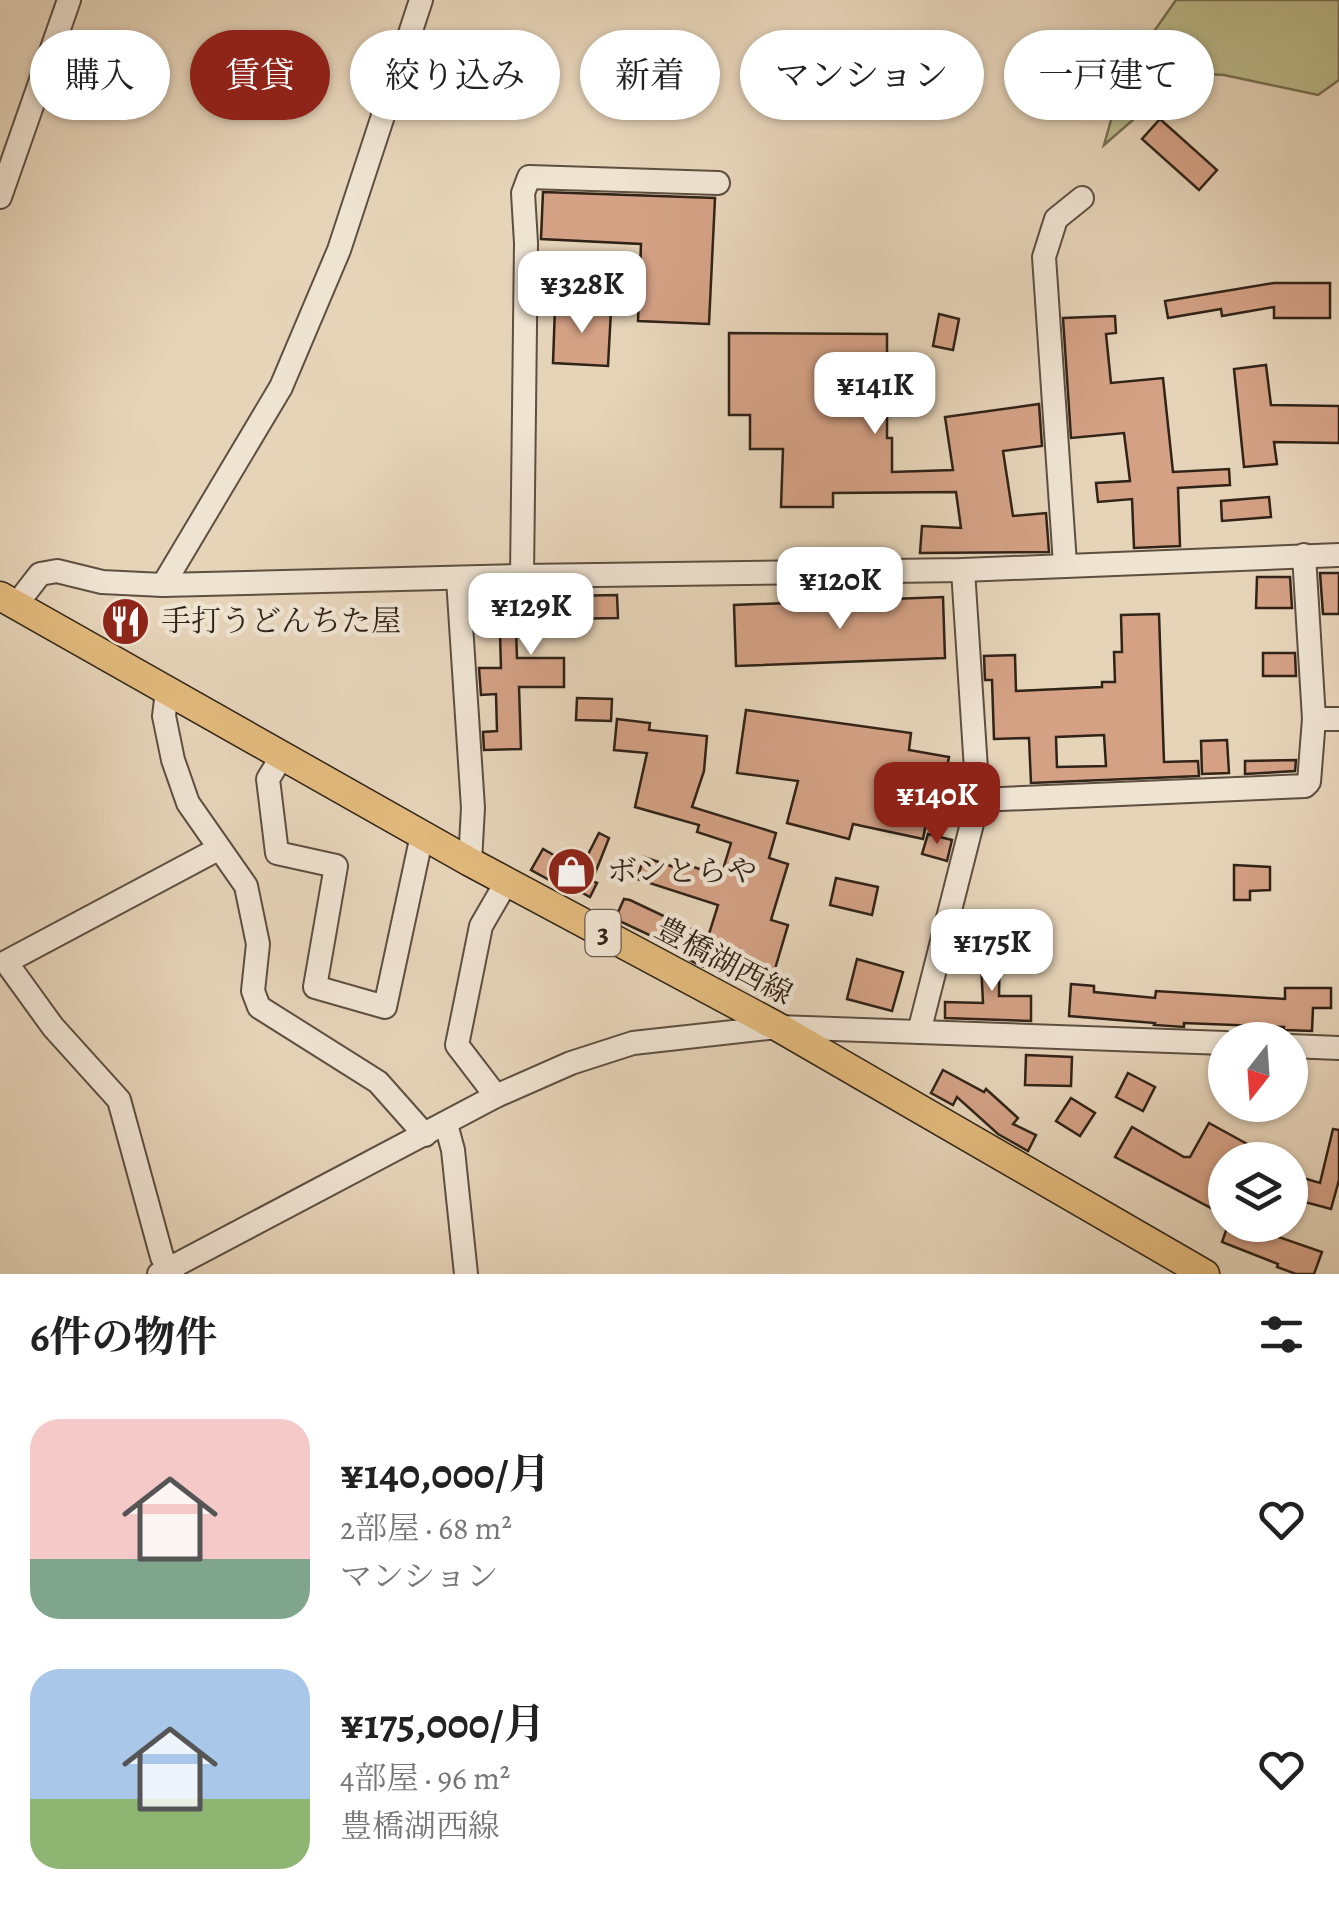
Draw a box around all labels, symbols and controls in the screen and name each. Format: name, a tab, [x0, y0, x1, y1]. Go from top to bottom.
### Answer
chip: 購入	[30, 30, 170, 120]
chip: 賃貸	[190, 30, 330, 120]
chip: 絞り込み	[350, 30, 560, 120]
chip: 新着	[580, 30, 720, 120]
chip: マンション	[740, 30, 984, 120]
chip: 一戸建て	[1004, 30, 1214, 120]
pin: ¥328K	[512, 251, 652, 336]
text: ¥328K	[540, 261, 624, 305]
pin: ¥141K	[805, 352, 945, 437]
text: ¥141K	[836, 362, 914, 406]
pin: ¥120K	[770, 547, 910, 632]
text: ¥120K	[799, 557, 881, 601]
pin: ¥129K	[461, 573, 601, 658]
text: ¥129K	[490, 583, 572, 627]
restaurant icon: 手打うどんちた屋	[100, 595, 152, 647]
place label: 手打うどんちた屋	[161, 601, 401, 641]
pin: ¥140K	[867, 762, 1007, 847]
text: ¥140K	[896, 772, 978, 816]
shop icon: ボンとらや	[546, 845, 598, 897]
place label: ボンとらや	[607, 851, 757, 891]
street label: 豊橋湖西線	[648, 908, 800, 1014]
pin: ¥175K	[922, 909, 1062, 994]
road number: 3	[586, 910, 620, 956]
text: ¥175K	[953, 919, 1031, 963]
north arrow	[1208, 1022, 1308, 1122]
map controls	[1208, 1022, 1308, 1242]
button: layers	[1208, 1142, 1308, 1242]
icon: filters	[1254, 1307, 1309, 1362]
text: 6件の物件	[30, 1308, 218, 1365]
text: ¥140,000/月	[340, 1445, 551, 1502]
icon: home	[110, 1459, 230, 1579]
icon: heart	[1254, 1492, 1309, 1547]
text: 2部屋 · 68 m²	[340, 1506, 512, 1550]
text: マンション	[340, 1554, 499, 1598]
text: ¥175,000/月	[340, 1695, 546, 1752]
icon: home	[110, 1709, 230, 1829]
icon: heart	[1254, 1742, 1309, 1797]
text: 4部屋 · 96 m²	[340, 1756, 510, 1800]
text: 豊橋湖西線	[340, 1804, 500, 1848]

